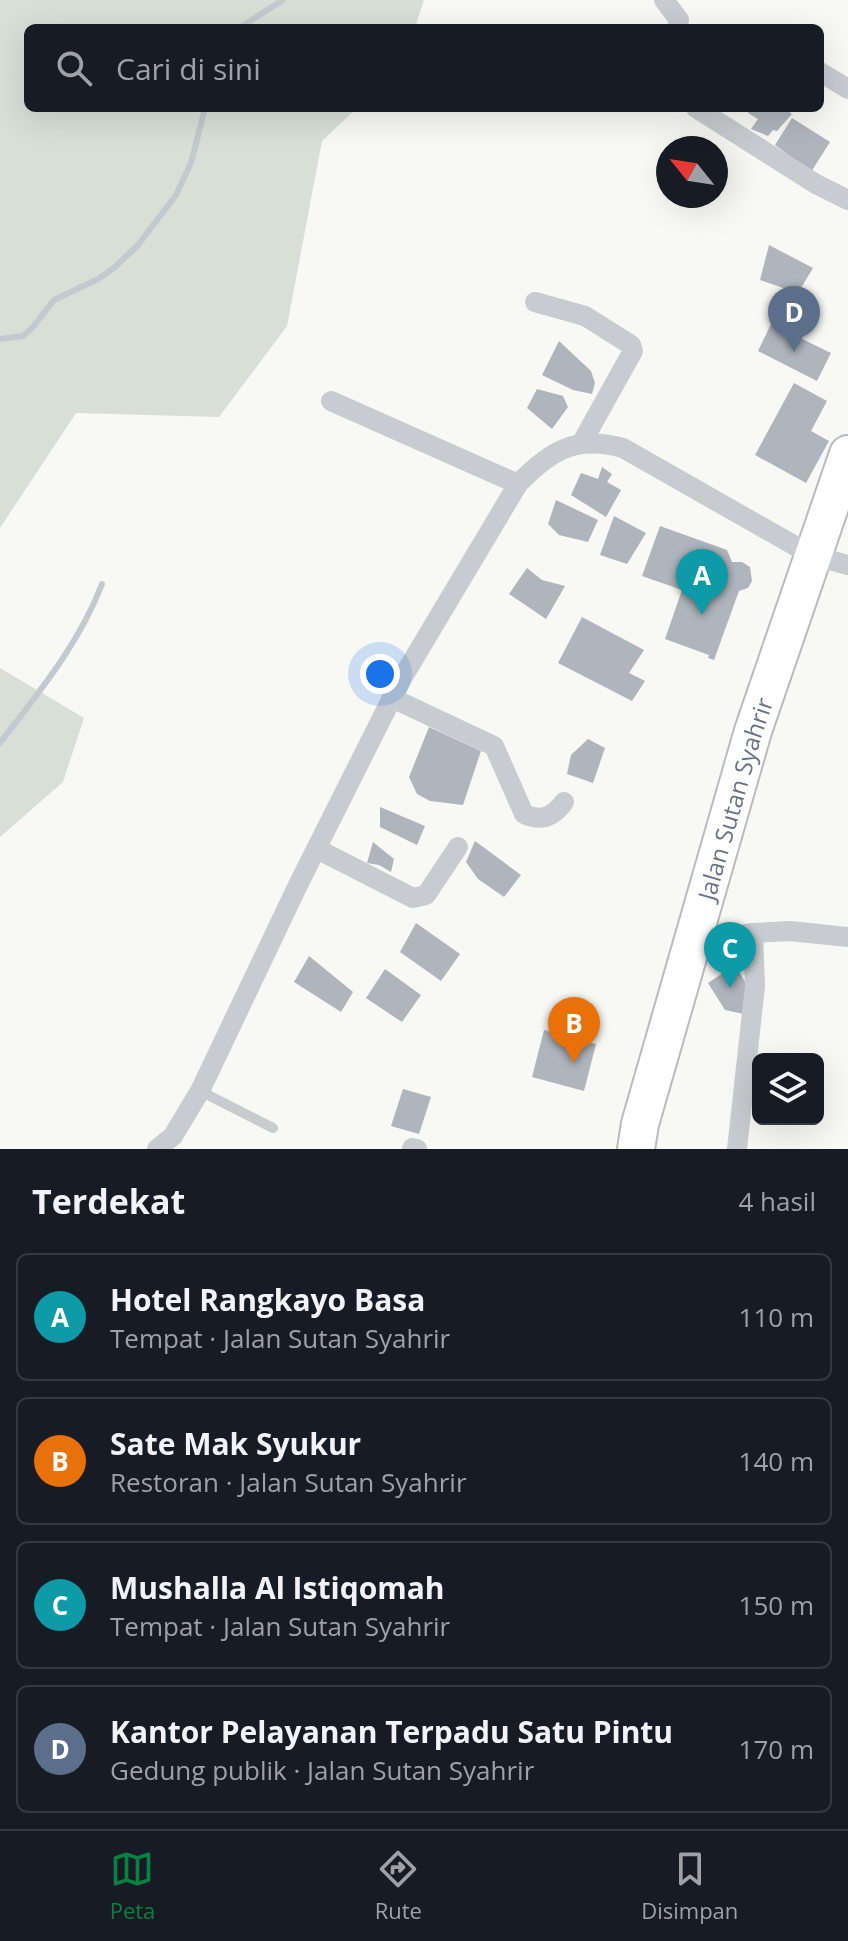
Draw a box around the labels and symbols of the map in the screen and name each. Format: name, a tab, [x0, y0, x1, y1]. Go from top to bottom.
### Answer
north arrow	[656, 136, 728, 208]
pin: D	[768, 286, 820, 352]
pin: A	[676, 549, 728, 615]
your location	[360, 654, 400, 694]
street label: Jalan Sutan Syahrir	[688, 693, 780, 906]
pin: C	[704, 922, 756, 988]
pin: B	[548, 997, 600, 1063]

